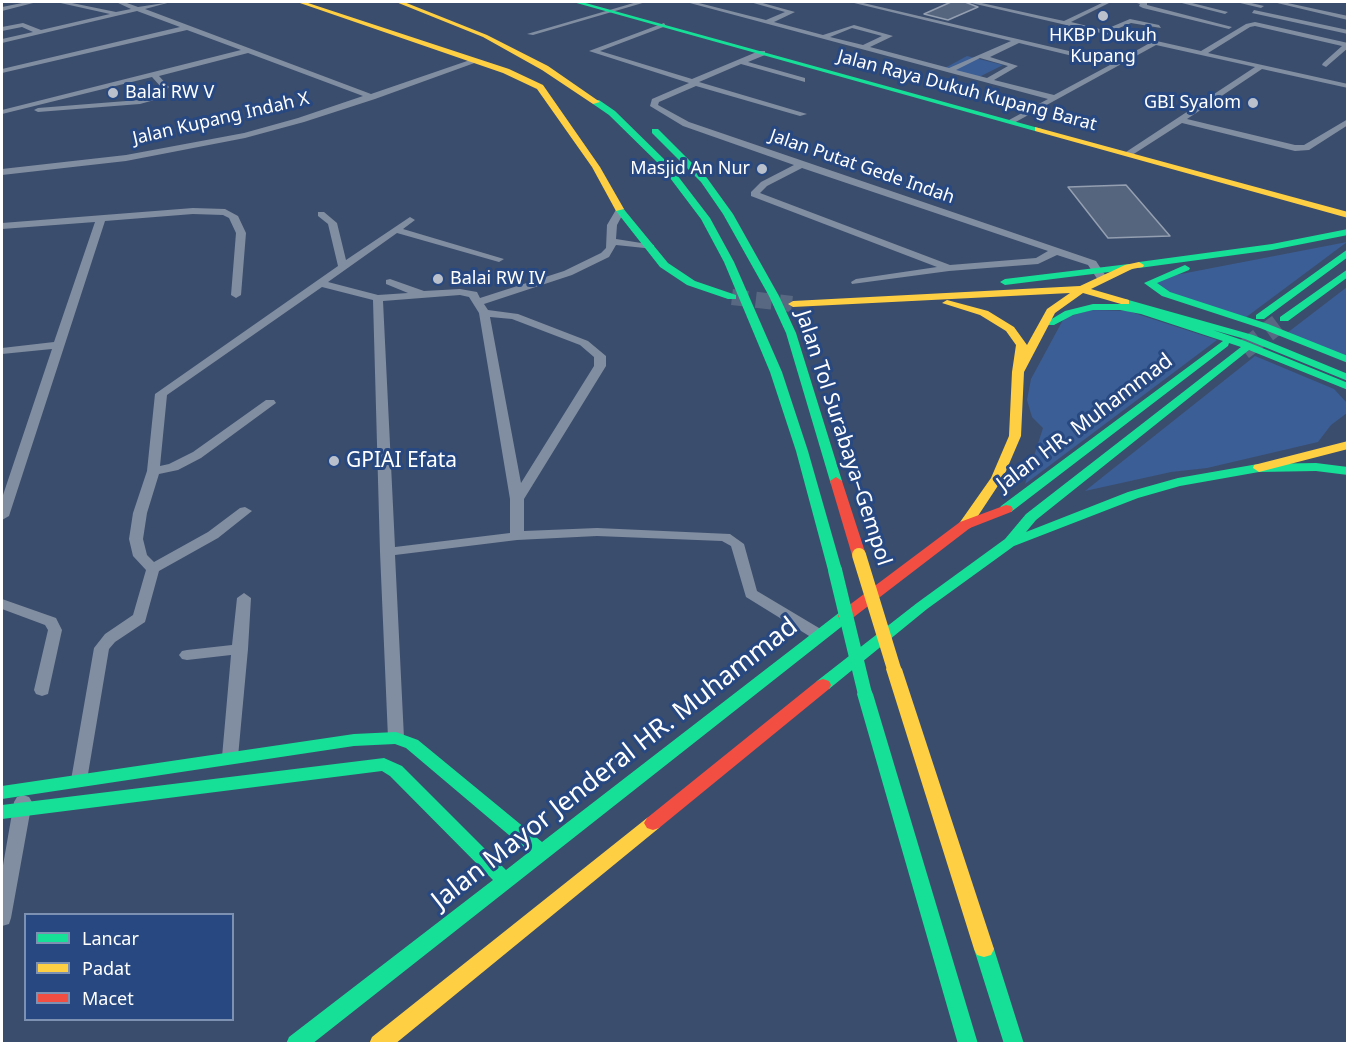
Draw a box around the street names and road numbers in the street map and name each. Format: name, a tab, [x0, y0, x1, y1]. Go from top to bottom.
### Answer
street label: Jalan Raya Dukuh Kupang Barat	[835, 46, 1099, 136]
street label: Jalan Kupang Indah X	[131, 88, 311, 150]
street label: Jalan Putat Gede Indah	[767, 125, 957, 209]
street label: Jalan Tol Surabaya–Gempol	[790, 307, 896, 569]
street label: Jalan HR. Muhammad	[992, 349, 1178, 497]
street label: Jalan Mayor Jenderal HR. Muhammad	[426, 611, 804, 917]

